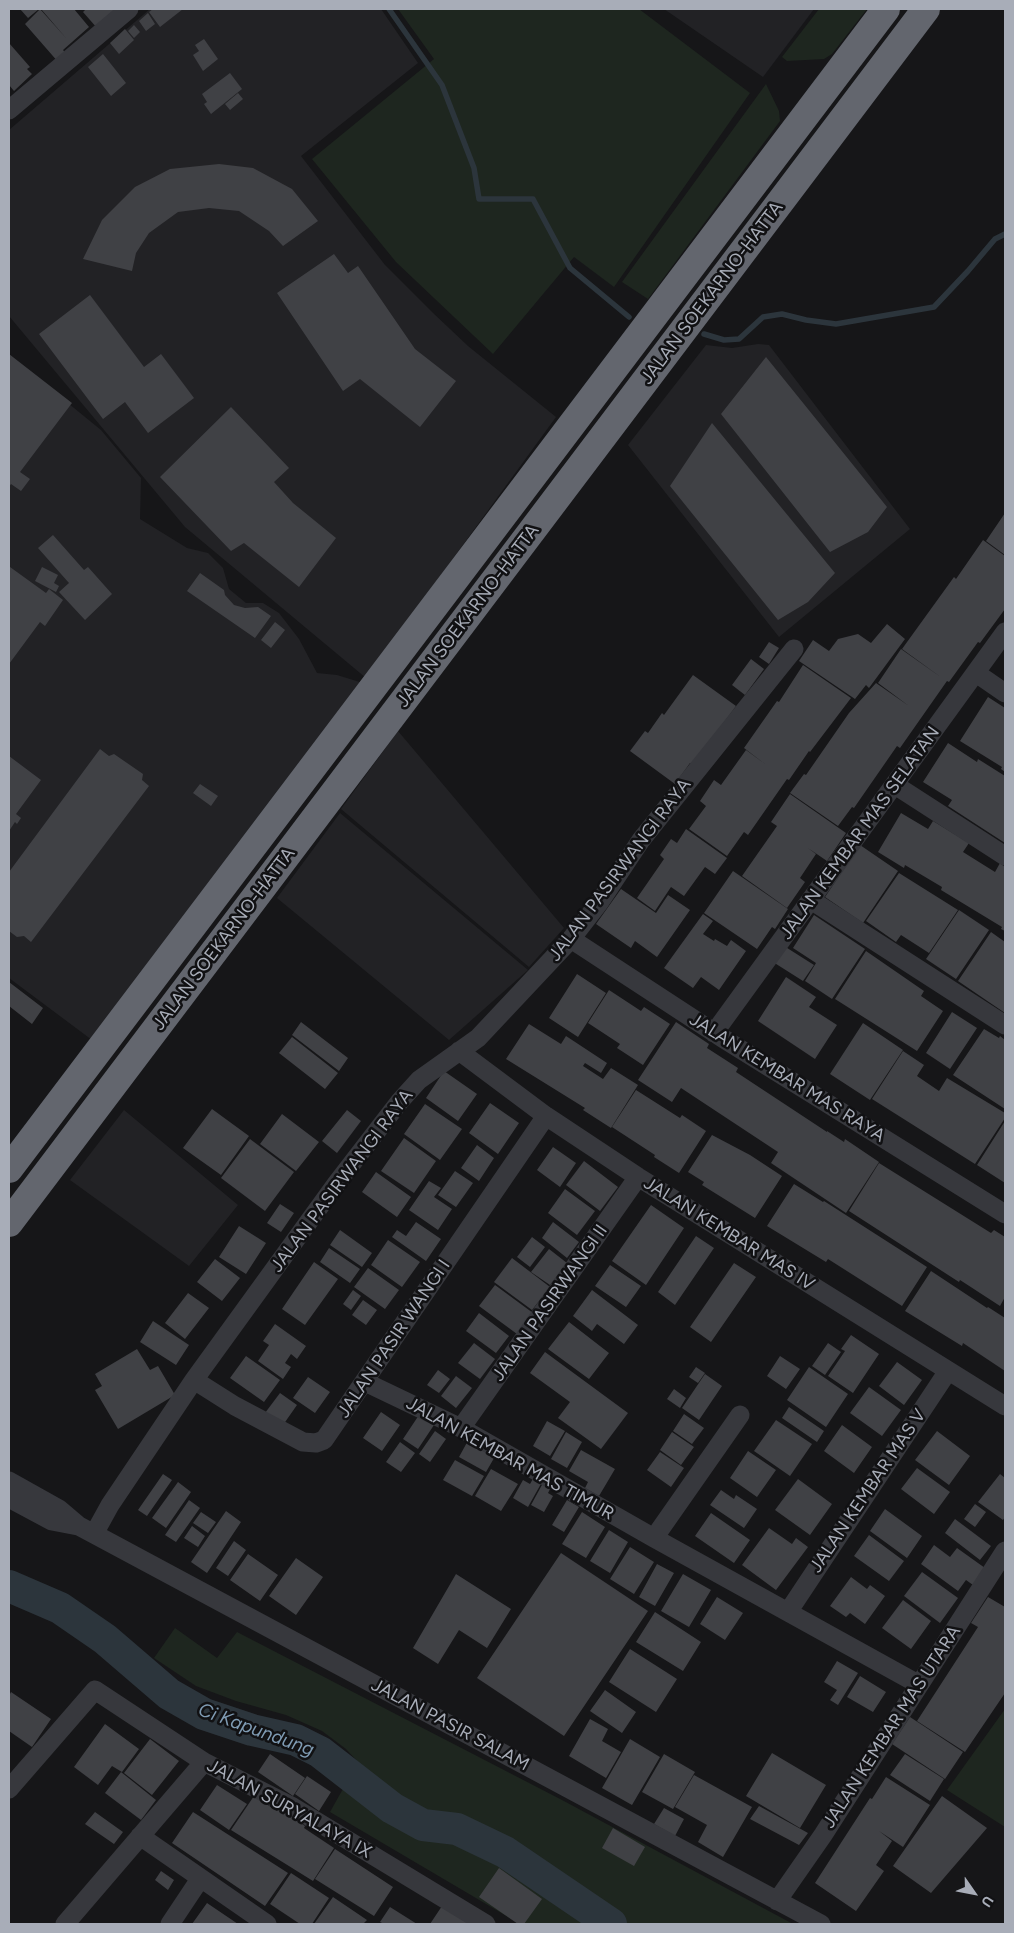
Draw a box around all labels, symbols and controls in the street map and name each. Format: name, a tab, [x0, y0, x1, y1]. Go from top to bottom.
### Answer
street label: JALAN SOEKARNO-HATTA	[636, 197, 788, 389]
street label: JALAN SOEKARNO-HATTA	[392, 520, 544, 712]
street label: JALAN KEMBAR MAS SELATAN	[775, 722, 945, 944]
street label: JALAN PASIRWANGI RAYA	[544, 774, 696, 966]
street label: JALAN SOEKARNO-HATTA	[148, 843, 300, 1035]
street label: JALAN KEMBAR MAS RAYA	[685, 1009, 889, 1147]
street label: JALAN PASIRWANGI RAYA	[266, 1085, 418, 1277]
street label: JALAN KEMBAR MAS IV	[640, 1173, 818, 1295]
street label: JALAN PASIRWANGI II	[488, 1220, 612, 1386]
street label: JALAN PASIR WANGI I	[333, 1256, 455, 1422]
street label: JALAN KEMBAR MAS TIMUR	[402, 1393, 618, 1525]
street label: JALAN KEMBAR MAS V	[805, 1405, 931, 1577]
street label: JALAN KEMBAR MAS UTARA	[818, 1622, 966, 1832]
street label: JALAN PASIR SALAM	[367, 1674, 533, 1776]
water label: Ci Kapundung	[195, 1699, 317, 1761]
street label: JALAN SURYALAYA IX	[203, 1755, 375, 1863]
north arrow	[949, 1868, 999, 1918]
text: U	[977, 1893, 997, 1910]

